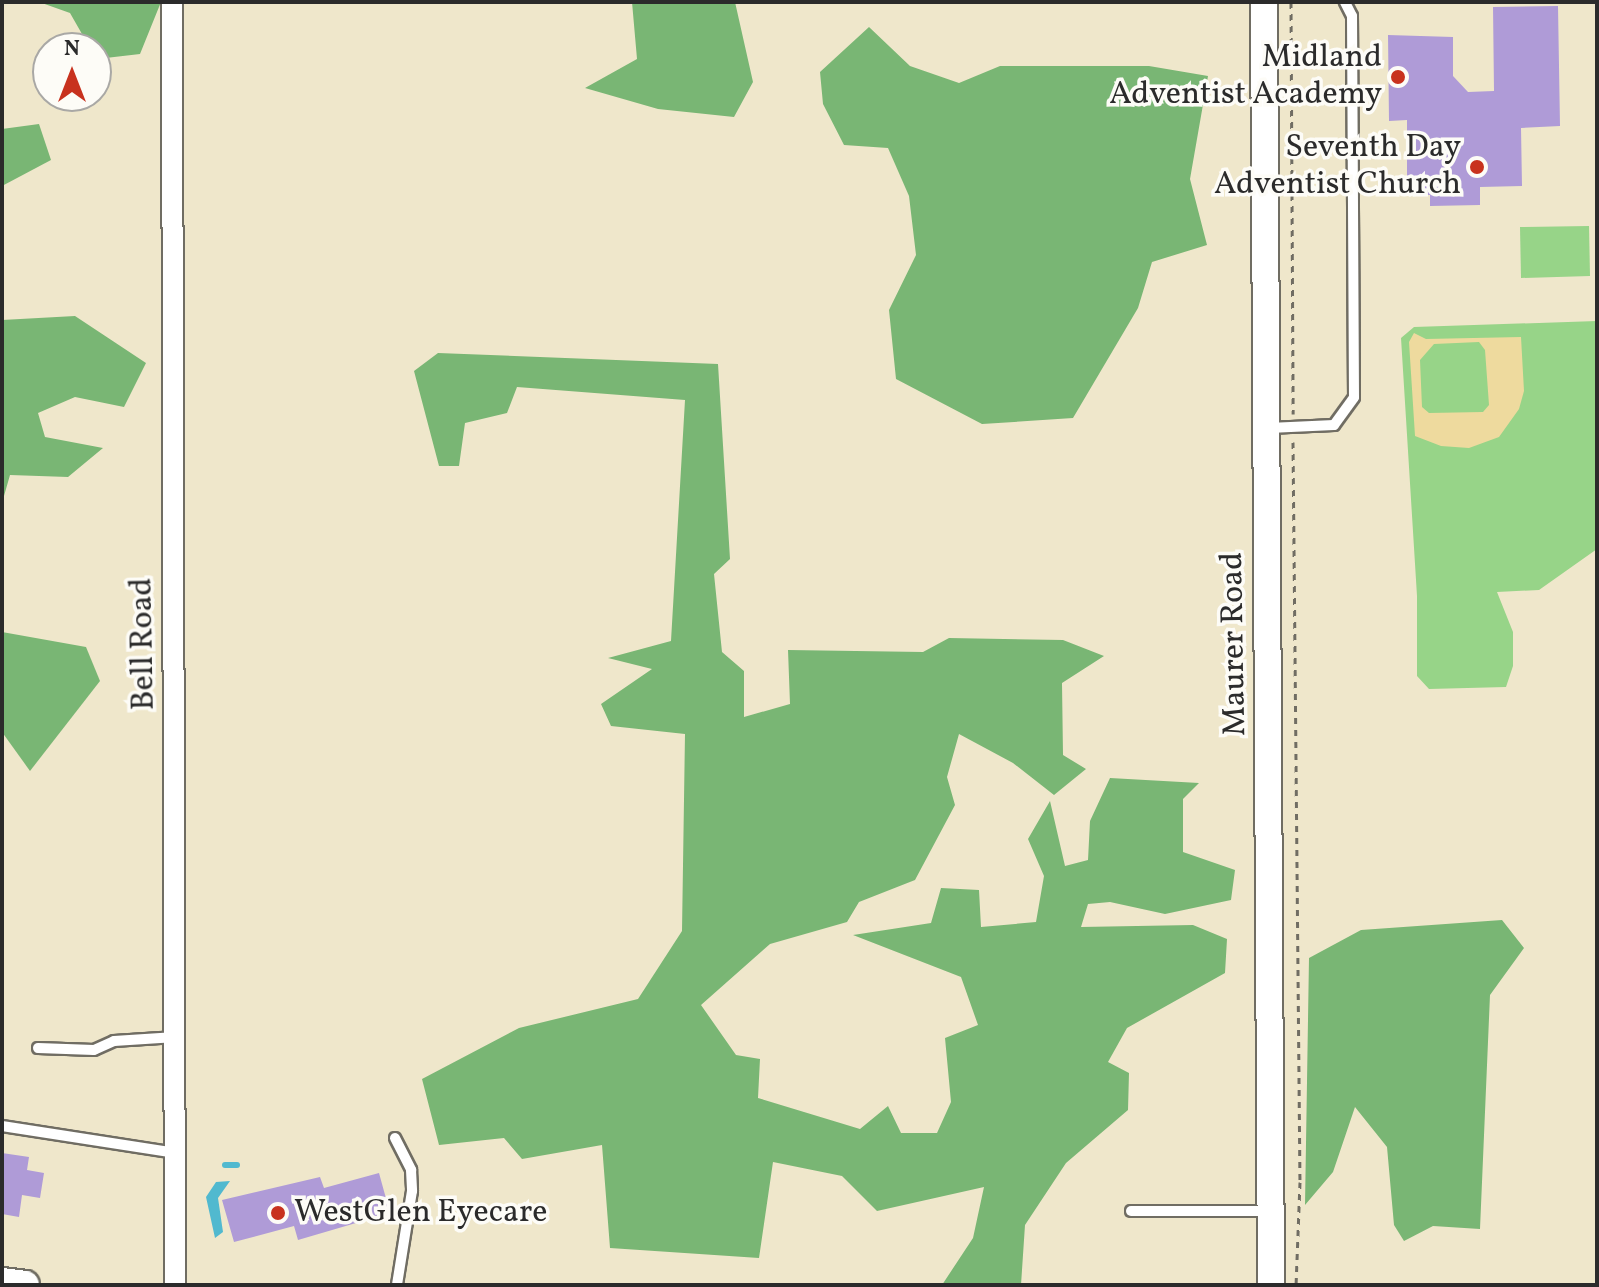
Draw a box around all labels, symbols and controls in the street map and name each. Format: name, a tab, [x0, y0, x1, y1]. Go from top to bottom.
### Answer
north arrow	[32, 32, 112, 112]
text: N	[64, 34, 80, 65]
place label: Midland Adventist Academy	[1109, 40, 1382, 115]
marker: Midland Adventist Academy	[1389, 68, 1407, 86]
place label: Seventh Day Adventist Church	[1214, 130, 1461, 205]
marker: Seventh Day Adventist Church	[1468, 158, 1486, 176]
street label: Maurer Road	[1214, 551, 1256, 737]
street label: Bell Road	[124, 577, 164, 711]
place label: WestGlen Eyecare	[294, 1194, 547, 1232]
marker: WestGlen Eyecare	[269, 1204, 287, 1222]

